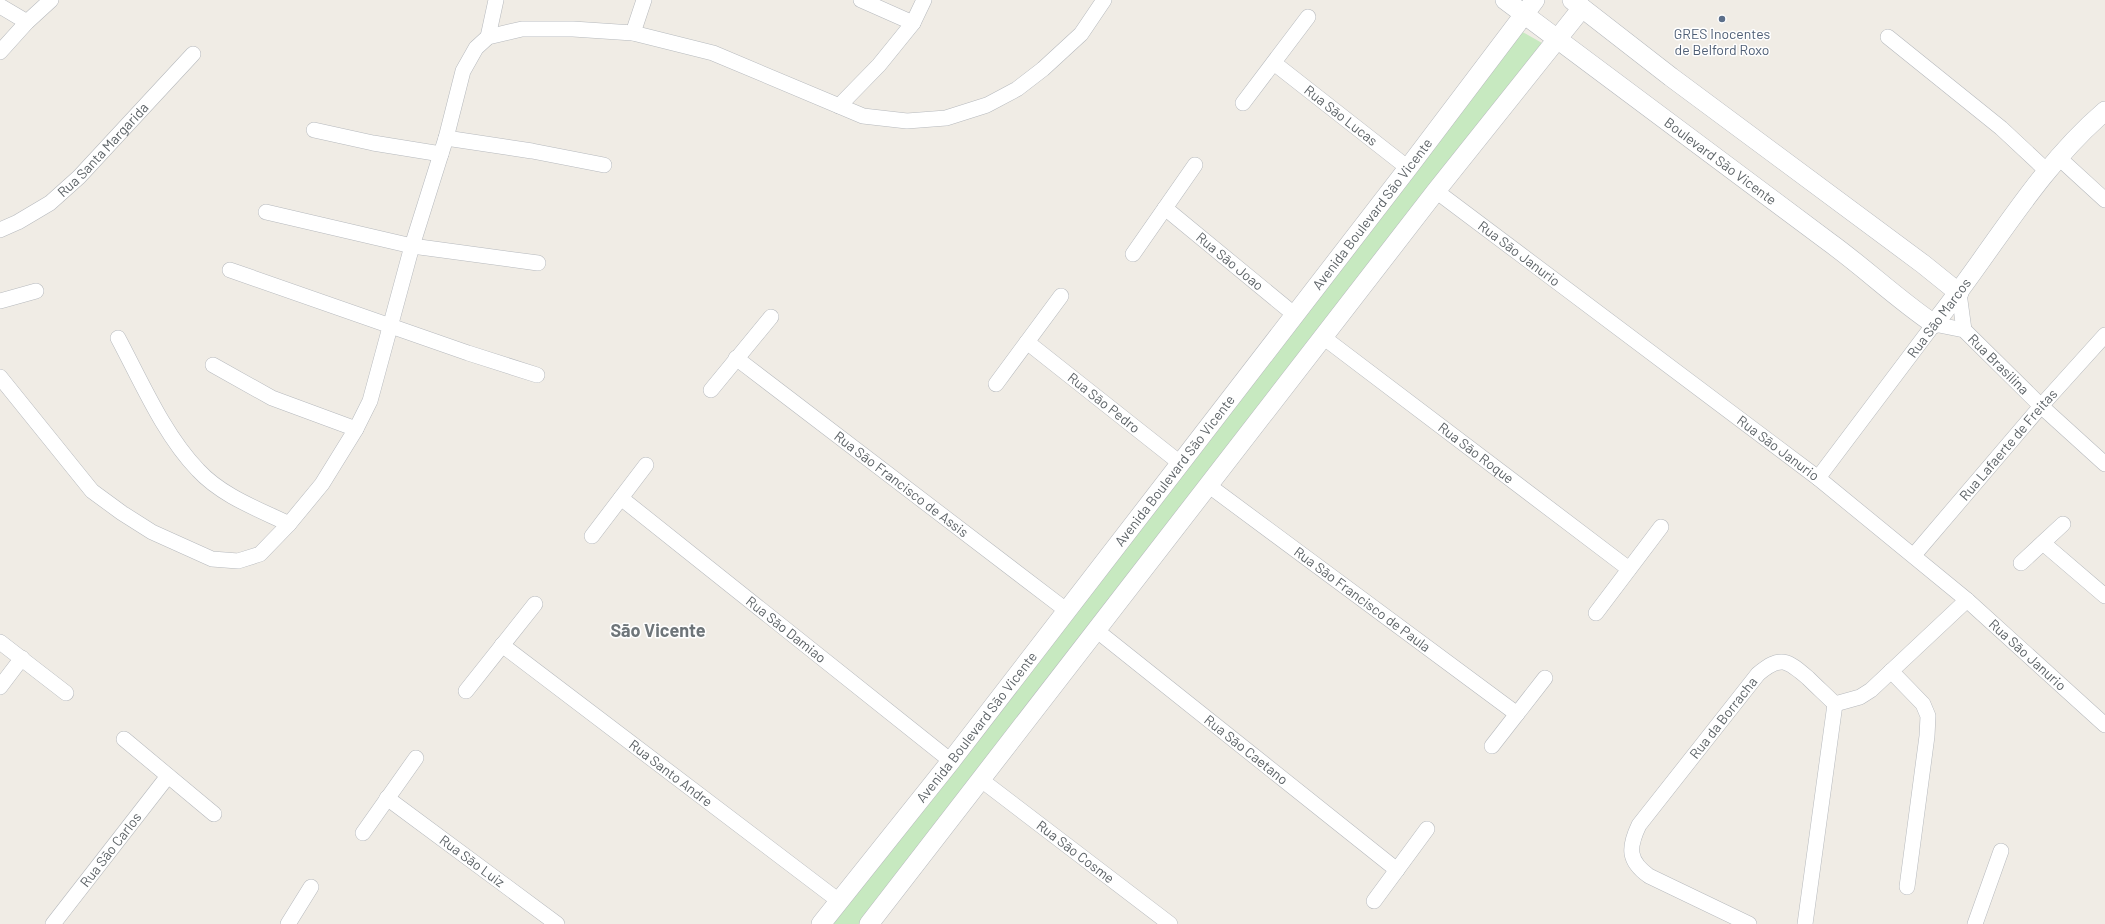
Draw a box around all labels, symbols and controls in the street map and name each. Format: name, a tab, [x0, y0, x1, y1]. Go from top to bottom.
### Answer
marker: GRES Inocentes de Belford Roxo	[1717, 14, 1727, 24]
place label: GRES Inocentes de Belford Roxo	[1674, 25, 1771, 58]
street label: Rua Sāo Lucas	[1301, 81, 1381, 149]
street label: Rua Santa Margarida	[54, 99, 152, 200]
street label: Boulevard São Vicente	[1661, 113, 1780, 208]
street label: Avenida Boulevard São Vicente	[1308, 135, 1436, 293]
street label: Rua Sāo Janurio	[1475, 217, 1564, 289]
street label: Rua Sāo Joao	[1193, 228, 1267, 294]
street label: Rua Sāo Marcos	[1903, 274, 1974, 361]
street label: Rua Brasilina	[1965, 330, 2033, 398]
street label: Rua Sāo Pedro	[1065, 369, 1144, 436]
street label: Rua Lafaerte de Freitas	[1955, 385, 2061, 504]
street label: Avenida Boulevard São Vicente	[1111, 391, 1238, 549]
street label: Rua Sāo Janurio	[1734, 411, 1823, 484]
street label: Rua Sāo Roque	[1435, 418, 1518, 487]
street label: Rua Sāo Francisco de Assis	[831, 427, 972, 541]
street label: Rua Sāo Francisco de Paula	[1291, 543, 1434, 655]
street label: Rua Sāo Damiao	[743, 592, 830, 666]
street label: Rua Sāo Janurio	[1986, 615, 2070, 694]
district label: São Vicente	[610, 619, 706, 641]
street label: Avenida Boulevard São Vicente	[912, 648, 1040, 806]
street label: Rua da Borracha	[1686, 673, 1760, 762]
street label: Rua Sāo Caetano	[1201, 711, 1292, 788]
street label: Rua Santo Andre	[626, 736, 716, 810]
street label: Rua São Carlos	[76, 809, 145, 890]
street label: Rua Sāo Cosme	[1033, 816, 1118, 887]
street label: Rua Sāo Luiz	[436, 831, 508, 890]

